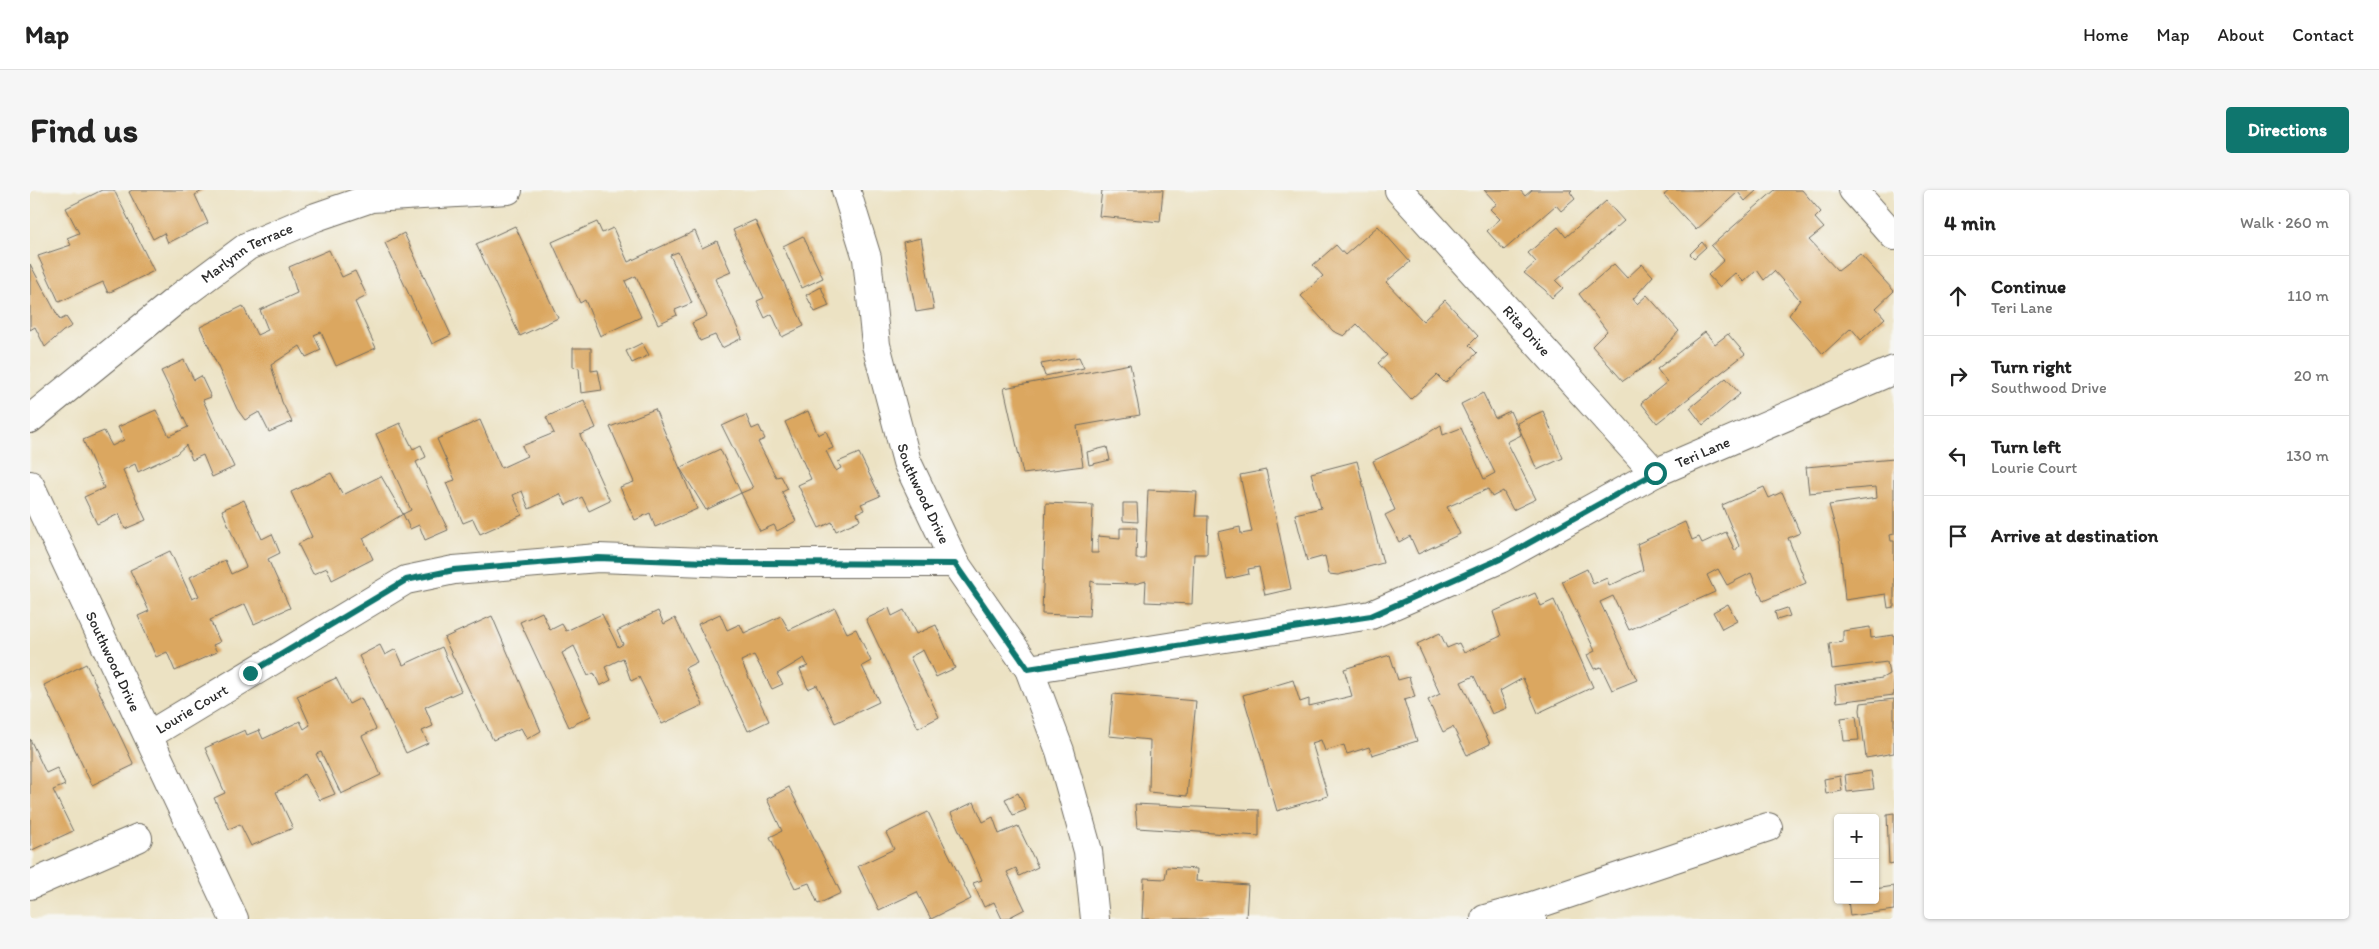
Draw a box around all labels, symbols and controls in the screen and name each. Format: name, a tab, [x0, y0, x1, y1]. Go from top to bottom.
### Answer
text: Map	[25, 20, 69, 49]
text: Home	[2083, 24, 2129, 46]
text: Map	[2157, 24, 2190, 46]
text: About	[2218, 24, 2264, 46]
text: Contact	[2292, 24, 2354, 46]
button: Directions	[2226, 107, 2349, 153]
text: Find us	[30, 109, 138, 151]
text: 4 min	[1944, 210, 1996, 235]
text: Walk · 260 m	[2240, 213, 2329, 232]
street label: Marlynn Terrace	[197, 219, 295, 287]
text: Continue	[1991, 275, 2066, 298]
icon: ahead	[1944, 282, 1972, 310]
text: 110 m	[2287, 286, 2329, 305]
text: Teri Lane	[1991, 298, 2053, 317]
street label: Rita Drive	[1499, 302, 1554, 360]
text: Turn right	[1991, 355, 2072, 378]
icon: right	[1944, 362, 1972, 390]
text: 20 m	[2294, 366, 2329, 385]
text: Southwood Drive	[1991, 378, 2107, 397]
street label: Teri Lane	[1673, 433, 1733, 472]
text: Turn left	[1991, 435, 2061, 458]
street label: Southwood Drive	[893, 441, 954, 547]
icon: left	[1944, 442, 1972, 470]
text: 130 m	[2286, 446, 2329, 465]
text: Lourie Court	[1991, 458, 2077, 477]
route start	[1644, 462, 1667, 485]
icon: arrive	[1944, 522, 1972, 550]
text: Arrive at destination	[1991, 524, 2158, 547]
street label: Southwood Drive	[82, 609, 144, 714]
route end	[239, 662, 262, 685]
street label: Lourie Court	[152, 680, 231, 738]
map controls	[1834, 814, 1879, 904]
button: +	[1834, 814, 1879, 859]
button: −	[1834, 859, 1879, 904]

